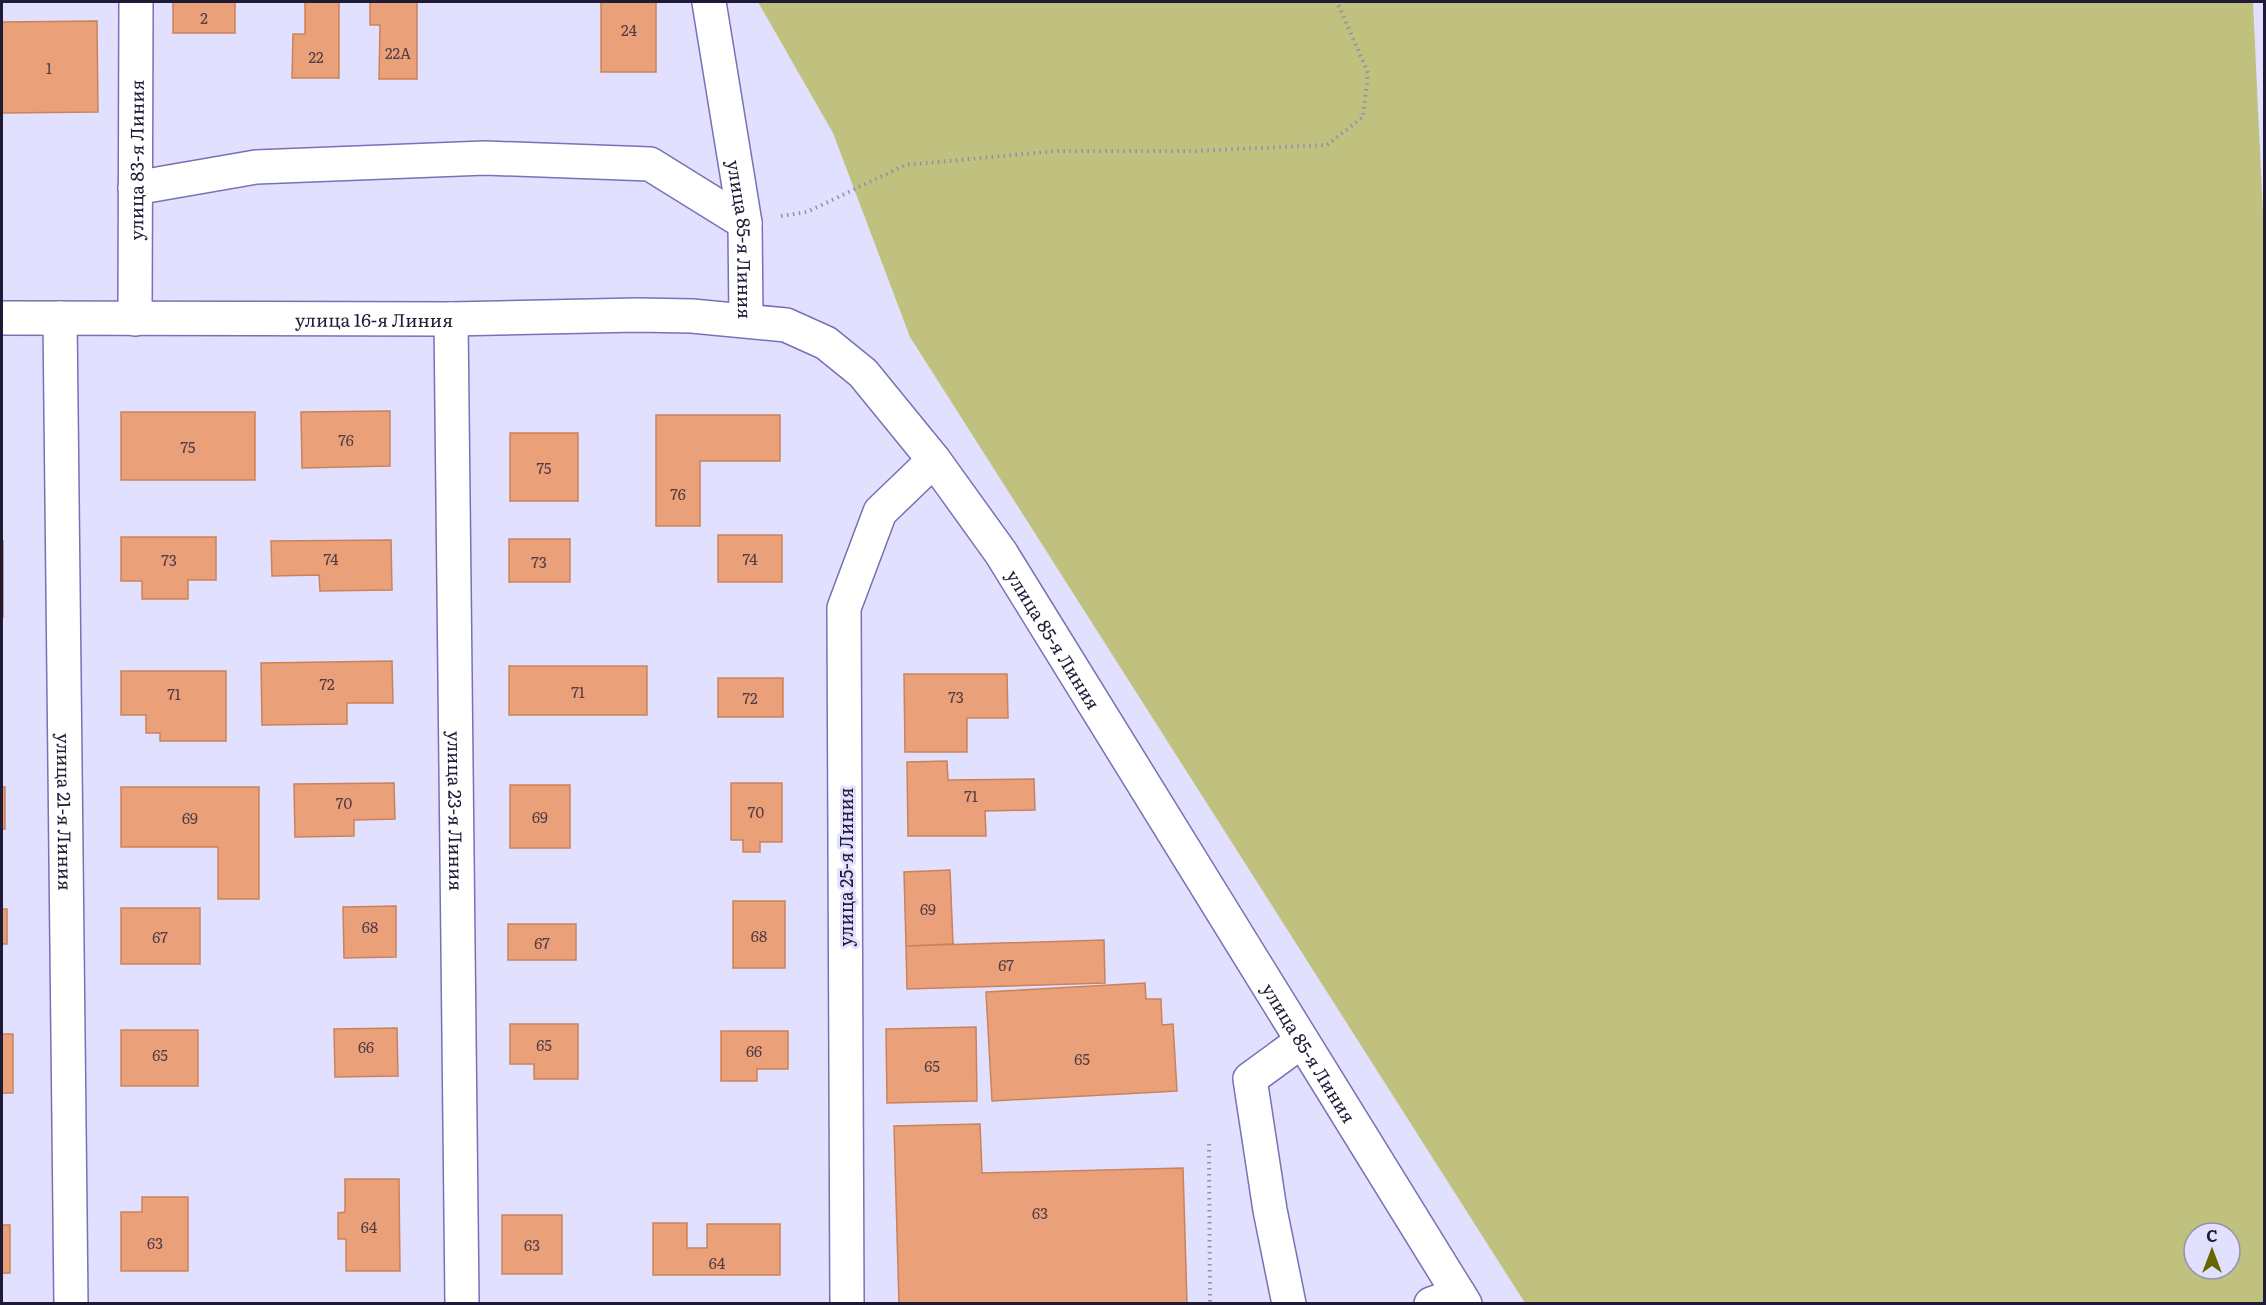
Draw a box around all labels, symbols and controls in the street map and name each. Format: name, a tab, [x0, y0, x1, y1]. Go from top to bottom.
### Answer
house number: 2	[200, 6, 208, 29]
house number: 24	[621, 18, 637, 41]
house number: 22А	[385, 41, 411, 64]
house number: 22	[308, 45, 324, 68]
house number: 1	[46, 56, 52, 79]
street label: улица 83-я Линия	[122, 80, 149, 240]
street label: улица 85-я Линия	[721, 158, 759, 319]
street label: улица 16-я Линия	[295, 305, 453, 333]
house number: 76	[338, 428, 354, 451]
house number: 75	[181, 435, 196, 458]
house number: 75	[537, 456, 552, 479]
house number: 76	[670, 482, 686, 505]
house number: 74	[324, 547, 338, 570]
house number: 74	[743, 547, 757, 570]
house number: 73	[161, 548, 177, 571]
house number: 73	[531, 550, 547, 573]
street label: улица 85-я Линия	[1001, 564, 1108, 714]
house number: 72	[319, 672, 335, 695]
house number: 71	[571, 680, 585, 703]
house number: 71	[167, 682, 181, 705]
house number: 73	[948, 685, 964, 708]
house number: 72	[742, 686, 758, 709]
street label: улица 23-я Линия	[442, 731, 471, 891]
street label: улица 21-я Линия	[51, 733, 80, 891]
house number: 71	[964, 784, 978, 807]
street label: улица 25-я Линия	[832, 787, 859, 947]
house number: 70	[336, 791, 352, 814]
house number: 70	[748, 800, 764, 823]
house number: 69	[532, 805, 548, 828]
house number: 69	[182, 806, 198, 829]
house number: 69	[920, 897, 936, 920]
house number: 68	[362, 915, 378, 938]
house number: 68	[751, 924, 767, 947]
house number: 67	[152, 925, 168, 948]
house number: 67	[534, 931, 550, 954]
house number: 67	[998, 953, 1014, 976]
street label: улица 85-я Линия	[1256, 977, 1363, 1128]
house number: 65	[536, 1033, 552, 1056]
house number: 66	[358, 1035, 374, 1058]
house number: 66	[746, 1039, 762, 1062]
house number: 65	[152, 1043, 168, 1066]
house number: 65	[1074, 1047, 1090, 1070]
house number: 65	[924, 1054, 940, 1077]
house number: 63	[1032, 1201, 1048, 1224]
house number: 64	[361, 1215, 377, 1238]
north arrow	[2182, 1221, 2242, 1281]
text: С	[2206, 1223, 2218, 1247]
house number: 63	[147, 1231, 163, 1254]
house number: 63	[524, 1233, 540, 1256]
house number: 64	[709, 1251, 725, 1274]

